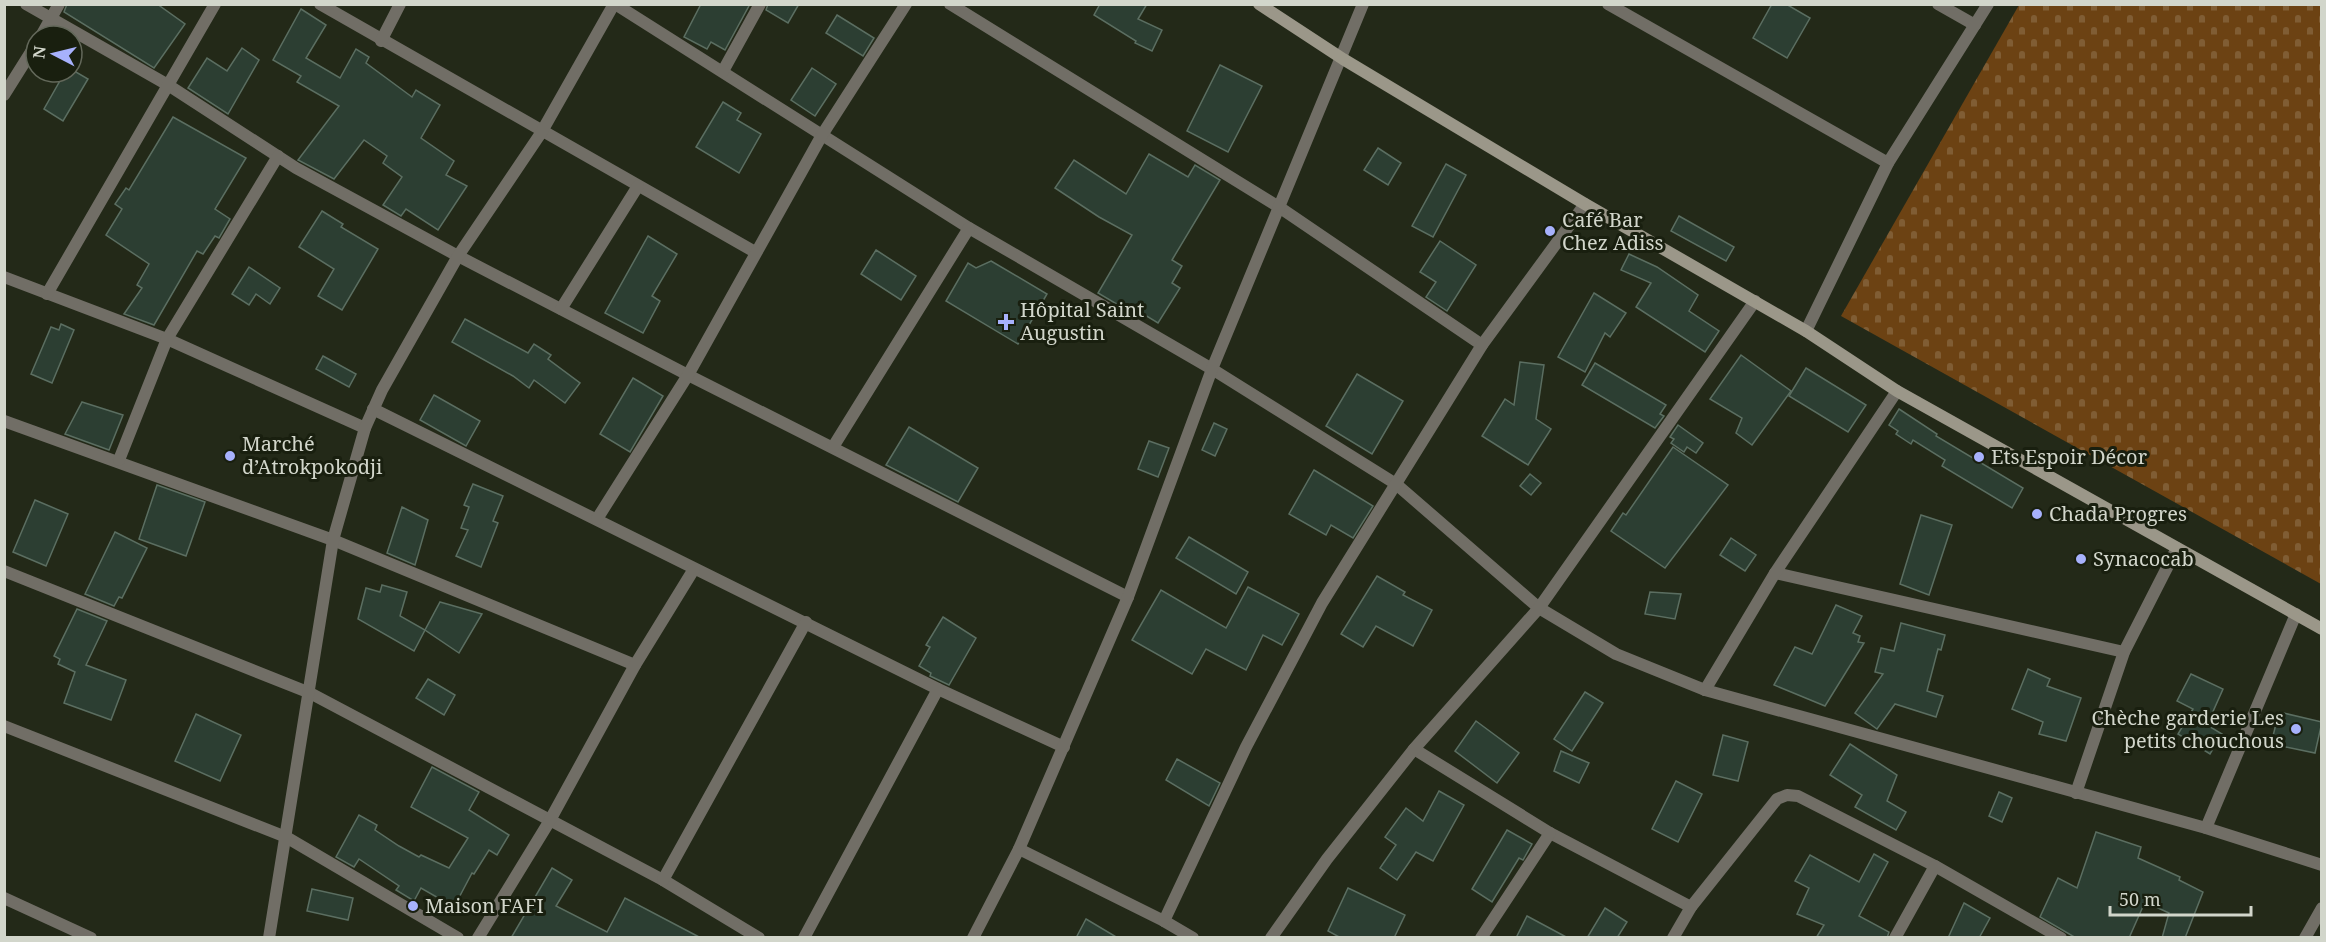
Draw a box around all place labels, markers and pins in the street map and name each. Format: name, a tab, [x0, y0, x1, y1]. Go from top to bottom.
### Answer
place label: Café Bar Chez Adiss	[1562, 206, 1664, 256]
marker: Café Bar Chez Adiss	[1543, 224, 1557, 238]
place label: Hôpital Saint Augustin	[1020, 296, 1144, 346]
marker: Hôpital Saint Augustin	[997, 313, 1015, 331]
place label: Marché d’Atrokpokodji	[242, 430, 383, 480]
place label: Ets Espoir Décor	[1991, 443, 2148, 470]
marker: Marché d’Atrokpokodji	[223, 449, 237, 463]
marker: Ets Espoir Décor	[1972, 450, 1986, 464]
place label: Chada Progres	[2049, 500, 2187, 527]
marker: Chada Progres	[2030, 507, 2044, 521]
place label: Synacocab	[2093, 545, 2194, 572]
marker: Synacocab	[2074, 552, 2088, 566]
place label: Chèche garderie Les petits chouchous	[2092, 704, 2284, 754]
marker: Chèche garderie Les petits chouchous	[2289, 722, 2303, 736]
place label: Maison FAFI	[425, 892, 544, 919]
marker: Maison FAFI	[406, 899, 420, 913]

